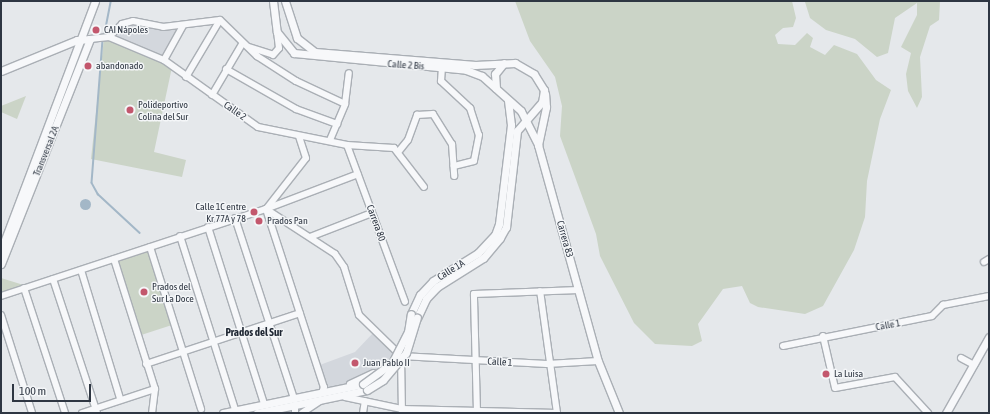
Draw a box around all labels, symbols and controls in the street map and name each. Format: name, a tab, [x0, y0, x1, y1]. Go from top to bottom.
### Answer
place label: CAI Nápoles	[104, 24, 148, 36]
marker: CAI Nápoles	[91, 25, 101, 35]
street label: Calle 2 Bis	[387, 58, 425, 72]
place label: abandonado	[96, 60, 143, 72]
marker: abandonado	[83, 61, 93, 71]
place label: Polideportivo Colina del Sur	[138, 98, 188, 122]
street label: Calle 2	[221, 99, 249, 123]
marker: Polideportivo Colina del Sur	[125, 105, 135, 115]
street label: Transversal 2A	[31, 124, 61, 178]
place label: Calle 1C entre Kr 77A y 78	[195, 200, 246, 224]
street label: Carrera 80	[364, 203, 388, 243]
marker: Calle 1C entre Kr 77A y 78	[249, 207, 259, 217]
place label: Prados Pan	[267, 215, 308, 227]
marker: Prados Pan	[254, 216, 264, 226]
street label: Carrera 83	[554, 219, 576, 259]
street label: Calle 1A	[435, 257, 467, 283]
place label: Prados del Sur La Doce	[152, 280, 194, 304]
marker: Prados del Sur La Doce	[139, 287, 149, 297]
street label: Calle 1	[875, 317, 901, 333]
district label: Prados del Sur	[225, 325, 283, 339]
street label: Calle 1	[487, 355, 513, 369]
place label: Juan Pablo II	[363, 357, 410, 369]
marker: Juan Pablo II	[350, 358, 360, 368]
place label: La Luisa	[834, 368, 863, 380]
marker: La Luisa	[821, 369, 831, 379]
scale bar	[14, 376, 93, 402]
text: 100 m	[19, 384, 46, 398]

